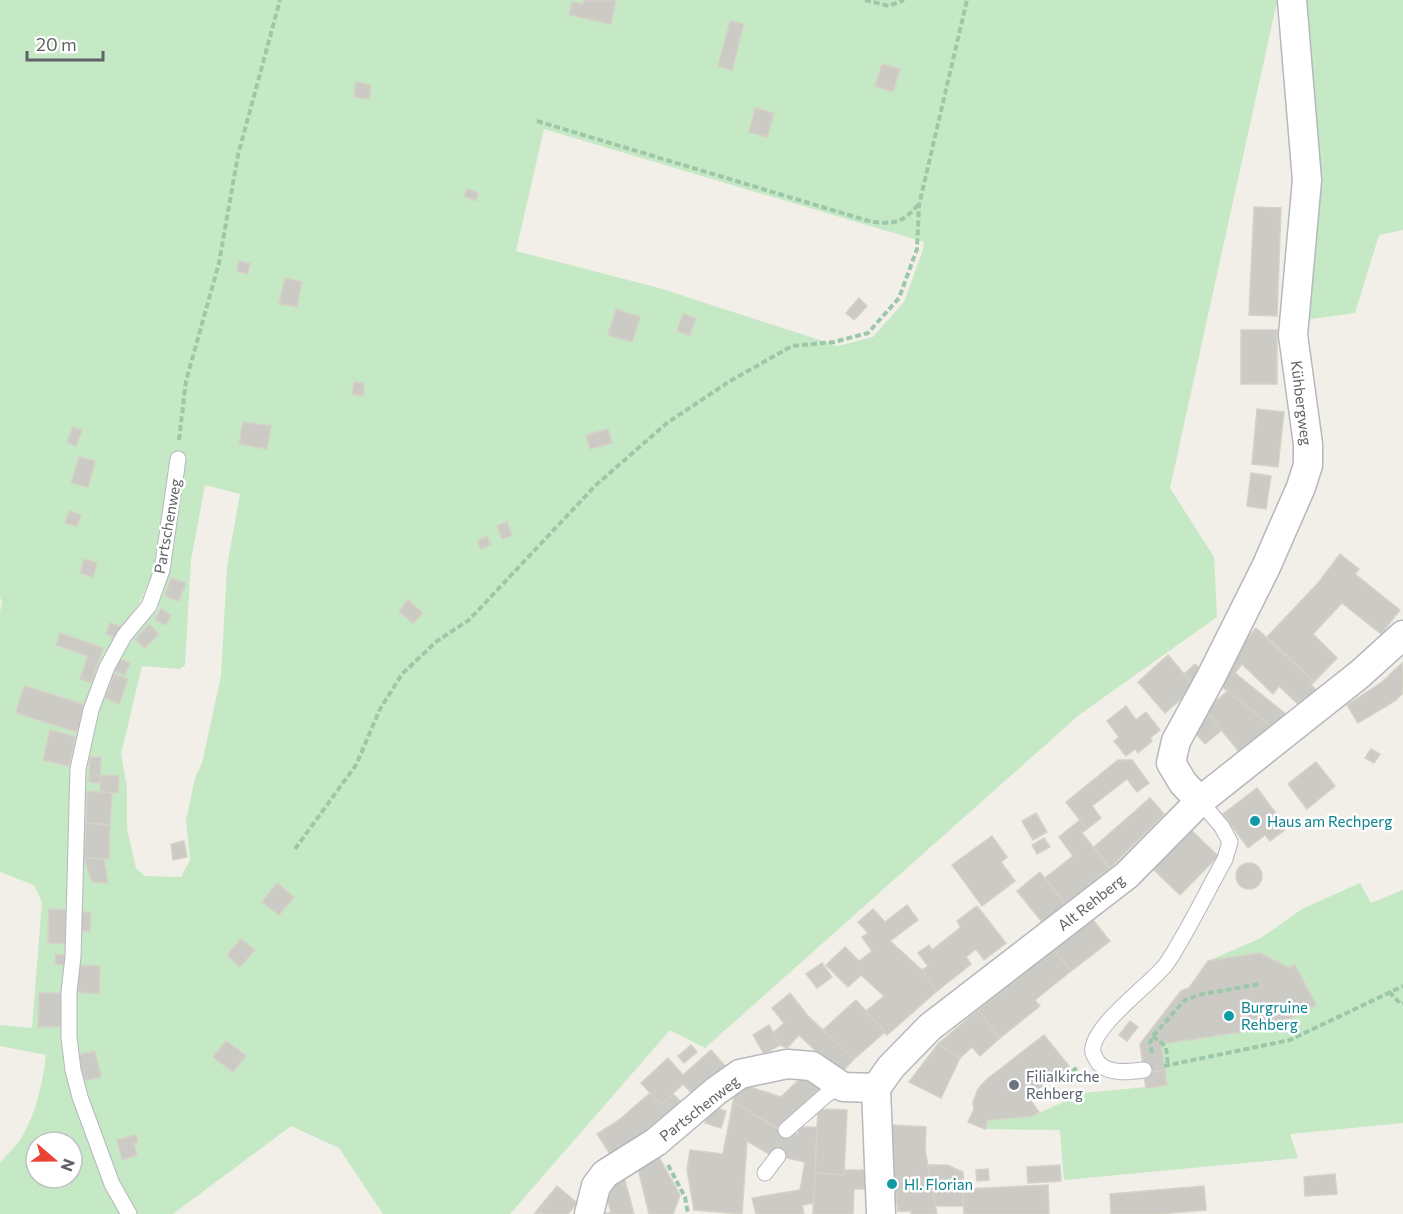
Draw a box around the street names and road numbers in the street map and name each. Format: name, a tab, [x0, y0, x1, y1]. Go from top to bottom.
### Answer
street label: Kühbergweg	[1288, 359, 1316, 447]
street label: Partschenweg	[150, 477, 184, 575]
street label: Alt Rehberg	[1054, 870, 1128, 934]
street label: Partschenweg	[655, 1071, 743, 1145]

